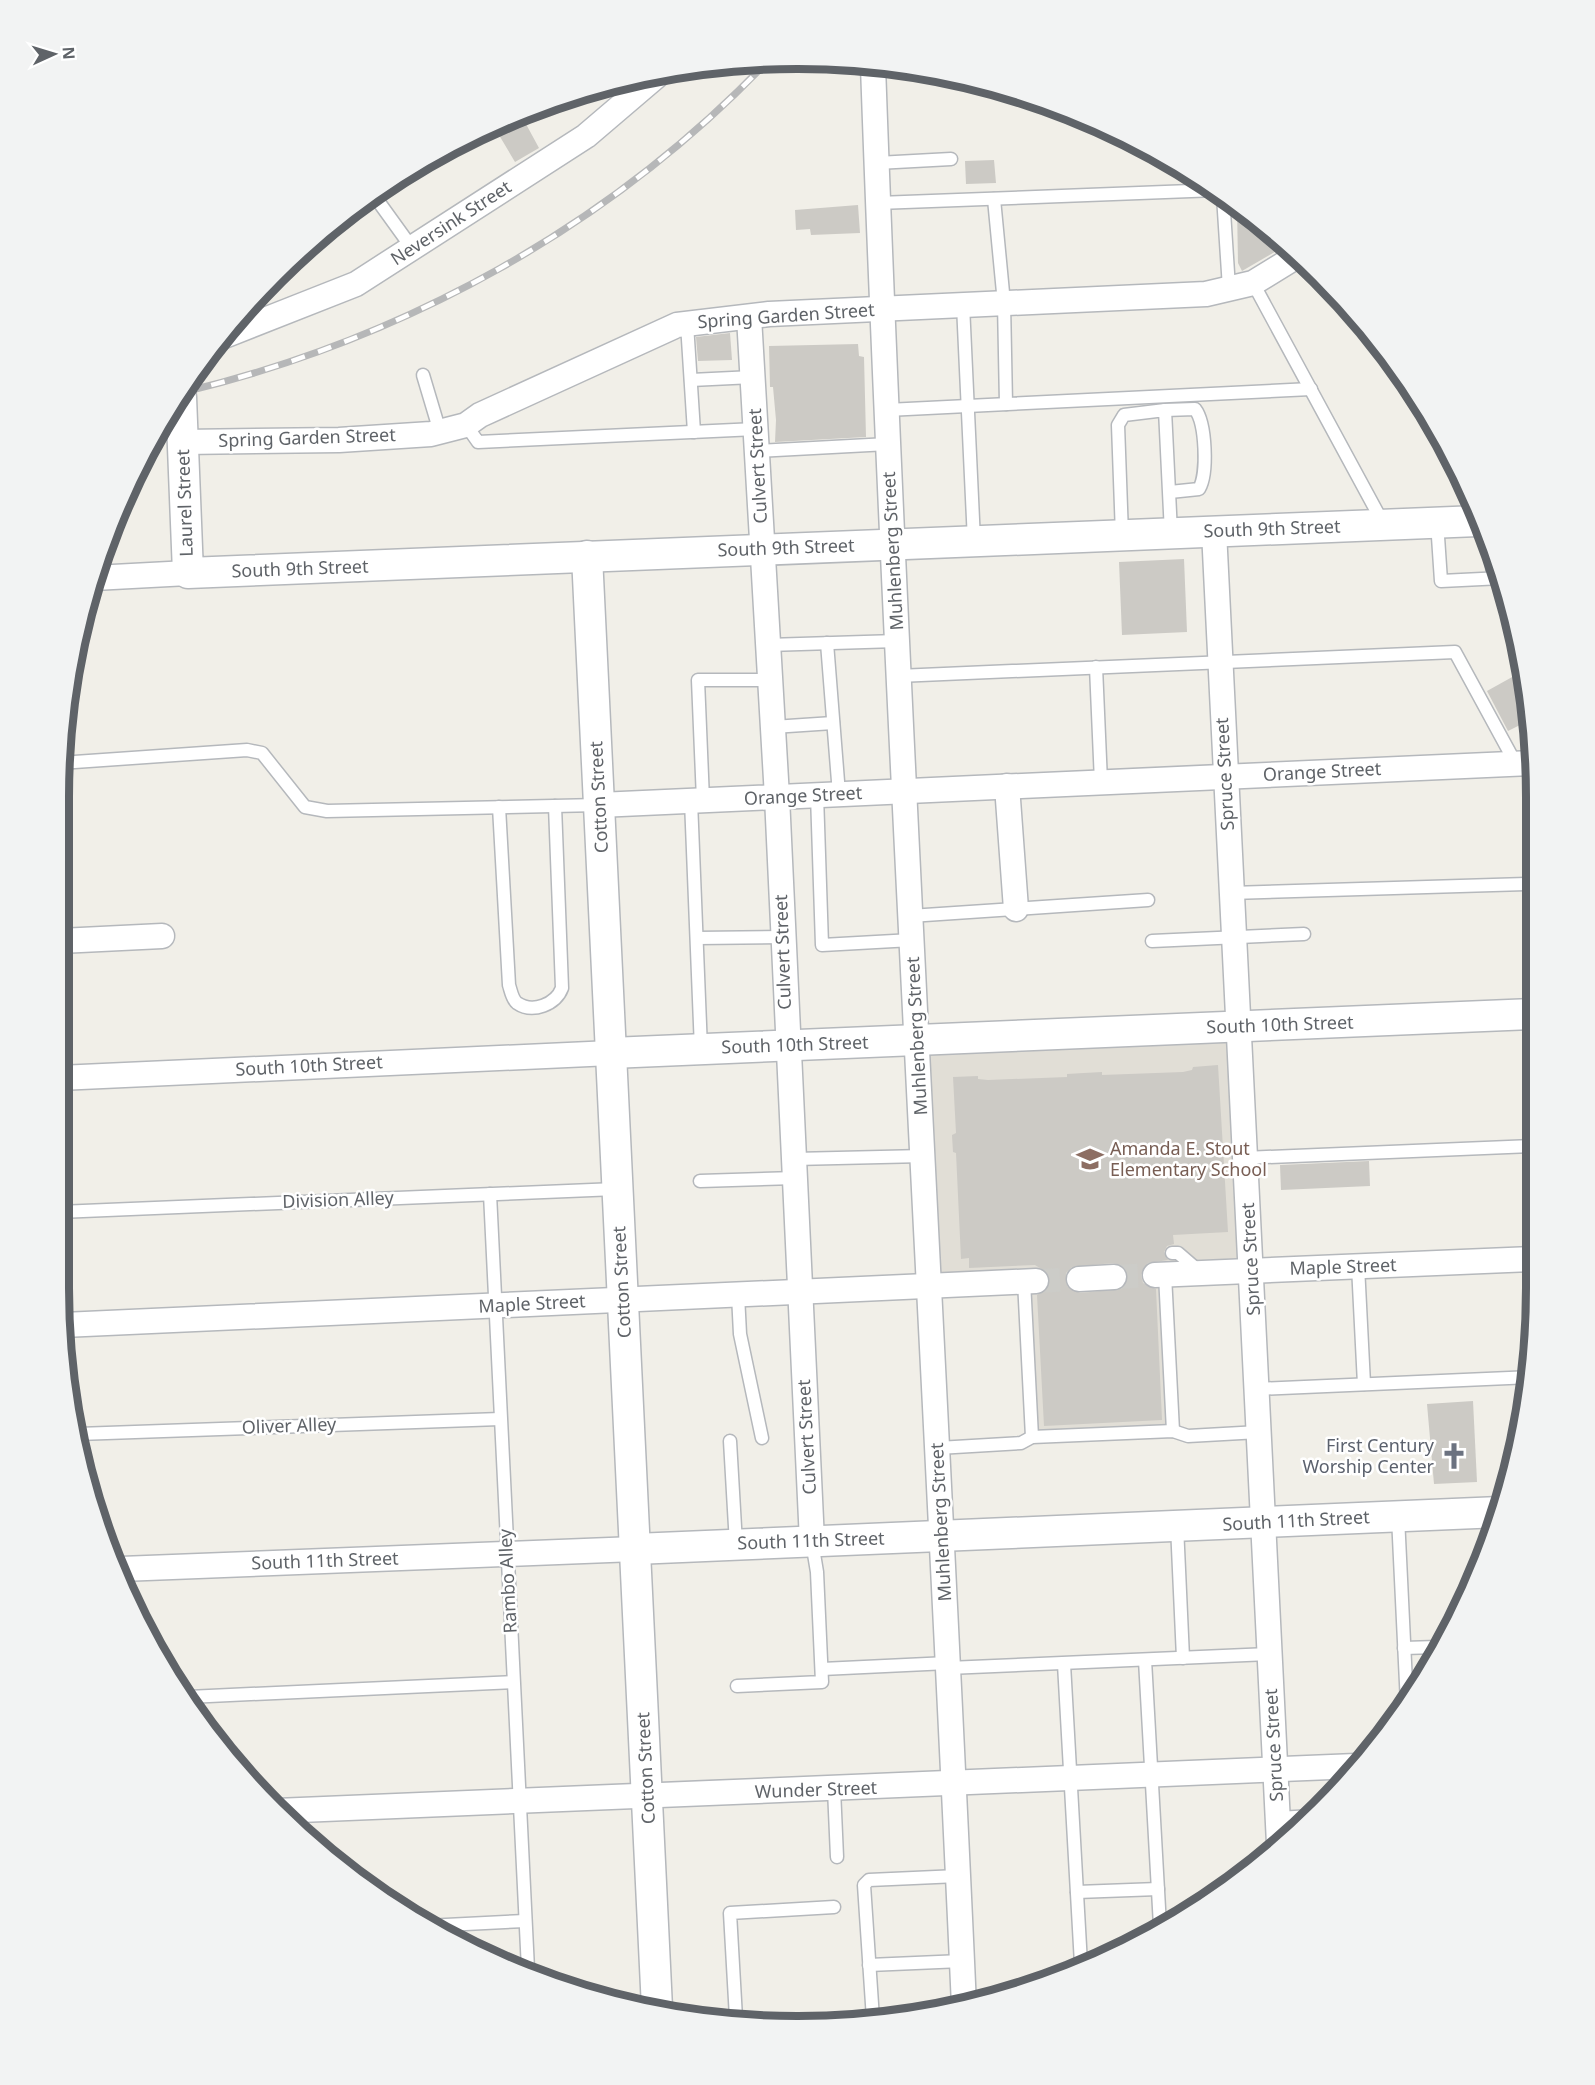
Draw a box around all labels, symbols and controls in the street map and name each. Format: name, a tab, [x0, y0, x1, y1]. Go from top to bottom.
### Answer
north arrow	[24, 24, 84, 84]
text: N	[58, 46, 80, 60]
street label: Neversink Street	[386, 174, 516, 270]
street label: Spring Garden Street	[697, 297, 876, 333]
street label: Culvert Street	[742, 407, 772, 524]
street label: Spring Garden Street	[218, 422, 397, 452]
street label: Laurel Street	[170, 448, 198, 557]
street label: Muhlenberg Street	[876, 471, 908, 631]
street label: South 9th Street	[1203, 514, 1341, 542]
street label: South 9th Street	[717, 533, 855, 561]
street label: South 9th Street	[231, 554, 369, 582]
street label: Spruce Street	[1209, 716, 1239, 831]
street label: Cotton Street	[583, 740, 613, 854]
street label: Orange Street	[1262, 756, 1382, 786]
street label: Orange Street	[743, 780, 863, 810]
street label: Culvert Street	[768, 893, 796, 1010]
street label: Muhlenberg Street	[900, 956, 932, 1116]
street label: South 10th Street	[1206, 1009, 1355, 1039]
street label: South 10th Street	[721, 1029, 870, 1059]
street label: South 10th Street	[235, 1049, 384, 1081]
place label: Amanda E. Stout Elementary School	[1110, 1136, 1267, 1181]
school or university icon: Amanda E. Stout Elementary School	[1075, 1144, 1105, 1174]
street label: Division Alley	[282, 1185, 395, 1213]
street label: Spruce Street	[1235, 1201, 1265, 1316]
street label: Cotton Street	[606, 1225, 636, 1339]
street label: Maple Street	[1289, 1252, 1397, 1280]
street label: Maple Street	[478, 1288, 587, 1318]
street label: Culvert Street	[791, 1378, 821, 1495]
street label: Oliver Alley	[241, 1411, 337, 1439]
place label: First Century Worship Center	[1302, 1433, 1435, 1478]
church icon: First Century Worship Center	[1439, 1441, 1469, 1471]
street label: Muhlenberg Street	[924, 1442, 956, 1602]
street label: South 11th Street	[1222, 1504, 1371, 1536]
street label: South 11th Street	[737, 1525, 886, 1555]
street label: Rambo Alley	[492, 1527, 522, 1634]
street label: South 11th Street	[251, 1545, 400, 1575]
street label: Spruce Street	[1258, 1687, 1288, 1802]
street label: Cotton Street	[630, 1711, 660, 1825]
street label: Wunder Street	[754, 1775, 878, 1803]

